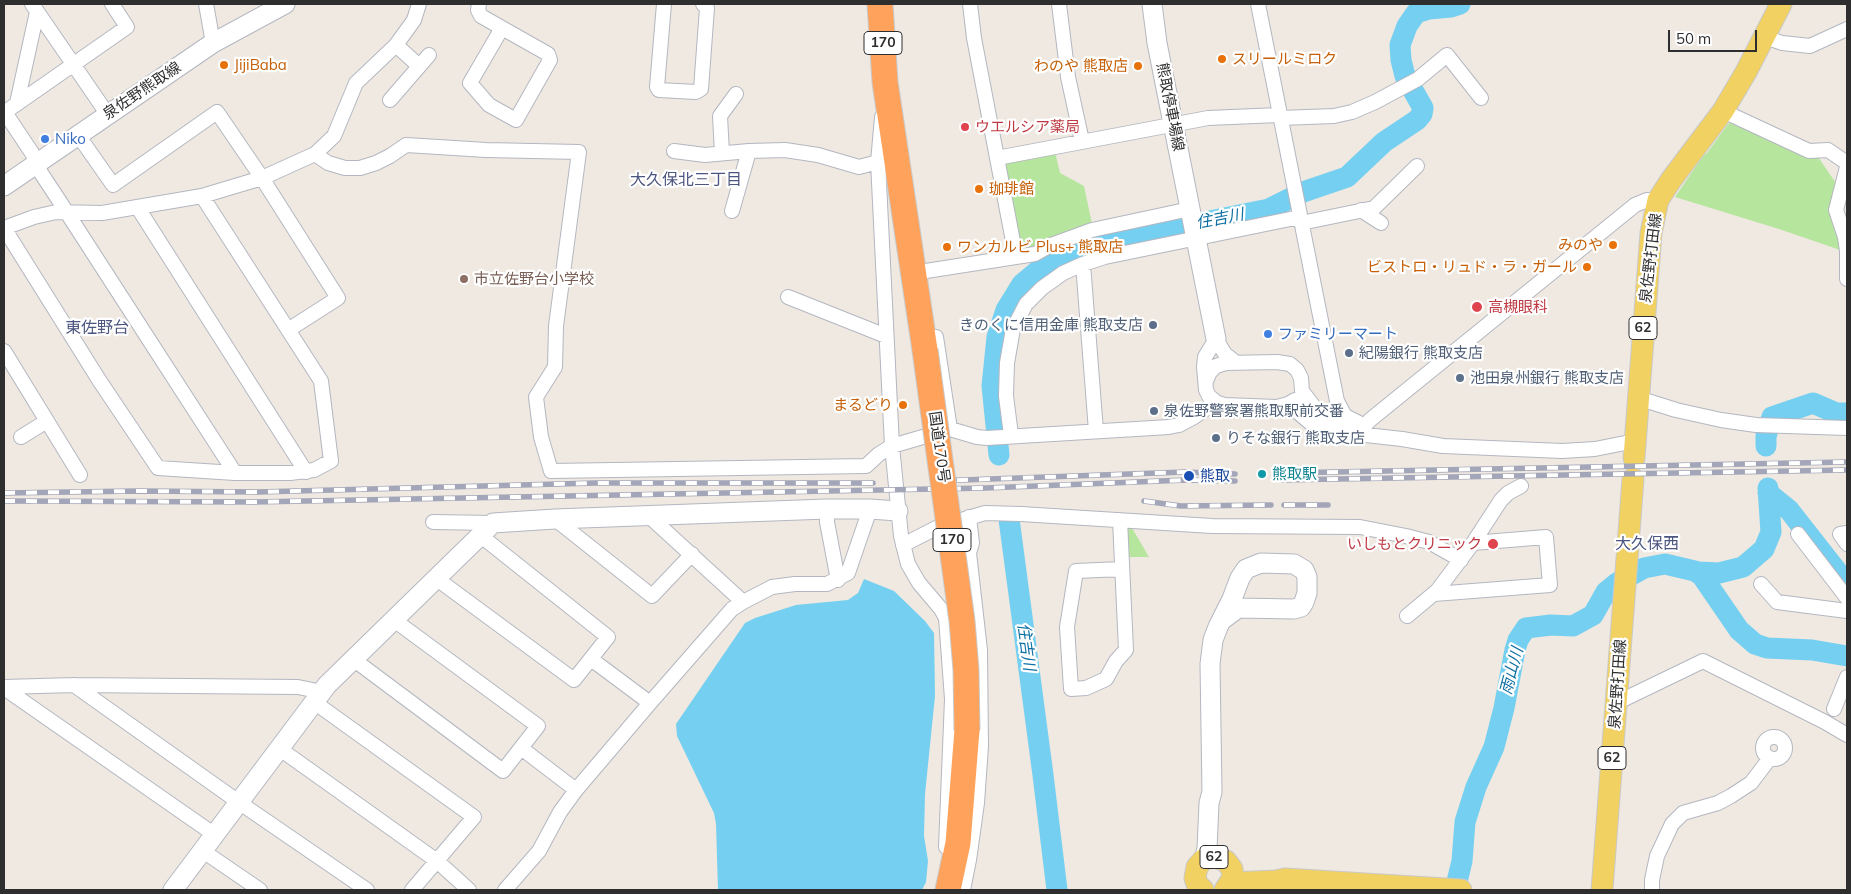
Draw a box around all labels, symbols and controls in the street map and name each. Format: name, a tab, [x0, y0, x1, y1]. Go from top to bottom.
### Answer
scale bar	[1671, 20, 1760, 52]
text: 50 m	[1676, 29, 1711, 48]
road number: 170	[864, 32, 902, 54]
place label: スリールミロク	[1232, 50, 1337, 68]
marker: スリールミロク	[1216, 53, 1228, 65]
place label: JijiBaba	[234, 56, 287, 74]
place label: わのや 熊取店	[1034, 57, 1128, 75]
street label: 泉佐野熊取線	[100, 58, 184, 124]
marker: JijiBaba	[218, 59, 230, 71]
marker: わのや 熊取店	[1132, 60, 1144, 72]
street label: 熊取停車場線	[1153, 61, 1187, 153]
place label: ウエルシア薬局	[975, 118, 1080, 136]
marker: ウエルシア薬局	[959, 121, 971, 133]
place label: Niko	[55, 130, 86, 148]
marker: Niko	[39, 133, 51, 145]
district label: 大久保北三丁目	[630, 170, 742, 190]
place label: 珈琲館	[989, 180, 1034, 198]
marker: 珈琲館	[973, 183, 985, 195]
water label: 住吉川	[1195, 205, 1245, 233]
street label: 泉佐野打田線	[1637, 212, 1665, 304]
place label: みのや	[1558, 236, 1603, 254]
place label: ワンカルビ Plus+ 熊取店	[957, 238, 1123, 256]
marker: みのや	[1607, 239, 1619, 251]
marker: ワンカルビ Plus+ 熊取店	[941, 241, 953, 253]
place label: ビストロ・リュド・ラ・ガール	[1367, 258, 1577, 276]
marker: ビストロ・リュド・ラ・ガール	[1581, 261, 1593, 273]
place label: 市立佐野台小学校	[474, 270, 594, 288]
marker: 市立佐野台小学校	[458, 273, 470, 285]
place label: 高槻眼科	[1488, 298, 1548, 316]
marker: 高槻眼科	[1470, 300, 1484, 314]
place label: きのくに信用金庫 熊取支店	[959, 316, 1143, 334]
road number: 62	[1629, 316, 1657, 339]
district label: 東佐野台	[65, 318, 129, 338]
marker: きのくに信用金庫 熊取支店	[1147, 319, 1159, 331]
place label: ファミリーマート	[1278, 325, 1398, 343]
marker: ファミリーマート	[1262, 328, 1274, 340]
place label: 紀陽銀行 熊取支店	[1359, 344, 1483, 362]
marker: 紀陽銀行 熊取支店	[1343, 347, 1355, 359]
place label: 池田泉州銀行 熊取支店	[1470, 369, 1624, 387]
marker: 池田泉州銀行 熊取支店	[1454, 372, 1466, 384]
place label: まるどり	[833, 396, 893, 414]
marker: まるどり	[897, 399, 909, 411]
place label: 泉佐野警察署熊取駅前交番	[1164, 402, 1344, 420]
marker: 泉佐野警察署熊取駅前交番	[1148, 405, 1160, 417]
street label: 国道170号	[925, 410, 953, 484]
place label: りそな銀行 熊取支店	[1226, 429, 1365, 447]
marker: りそな銀行 熊取支店	[1210, 432, 1222, 444]
place label: 熊取駅	[1272, 465, 1317, 483]
place label: 熊取	[1200, 467, 1230, 485]
marker: 熊取駅	[1256, 468, 1268, 480]
marker: 熊取	[1182, 469, 1196, 483]
road number: 170	[933, 528, 971, 552]
district label: 大久保西	[1615, 534, 1679, 554]
place label: いしもとクリニック	[1347, 535, 1482, 553]
marker: いしもとクリニック	[1486, 537, 1500, 551]
water label: 住吉川	[1013, 622, 1039, 672]
street label: 泉佐野打田線	[1606, 638, 1630, 730]
water label: 雨山川	[1497, 645, 1527, 697]
road number: 62	[1598, 746, 1626, 770]
road number: 62	[1200, 846, 1228, 869]

